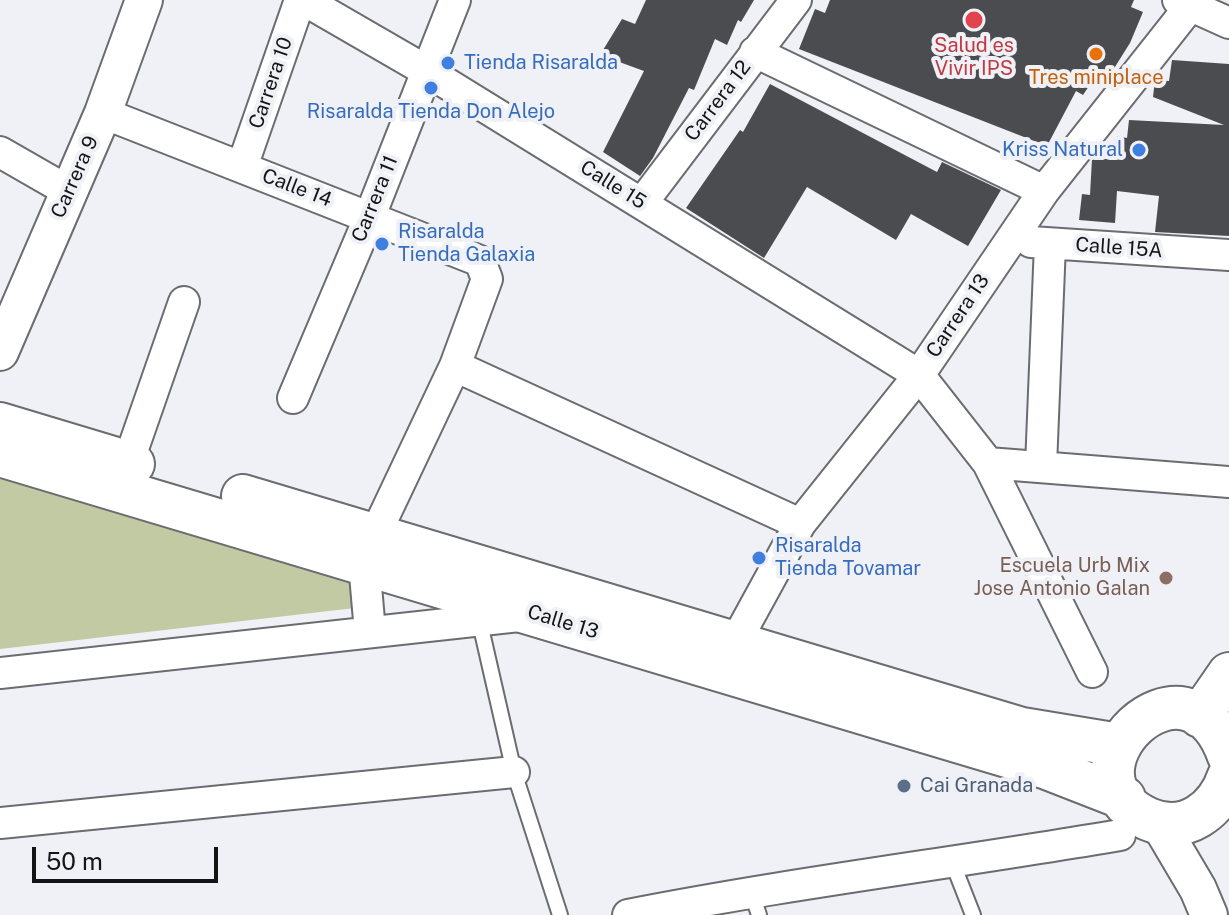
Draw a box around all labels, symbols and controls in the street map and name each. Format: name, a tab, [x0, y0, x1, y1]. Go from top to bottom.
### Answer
marker: Salud es Vivir IPS	[963, 9, 985, 31]
street label: Carrera 10	[244, 34, 298, 132]
place label: Salud es Vivir IPS	[934, 34, 1014, 81]
marker: Tres miniplace	[1087, 45, 1105, 63]
place label: Tienda Risaralda	[464, 51, 618, 75]
marker: Tienda Risaralda	[439, 54, 457, 72]
street label: Carrera 12	[680, 56, 756, 146]
place label: Tres miniplace	[1028, 66, 1164, 90]
marker: Risaralda Tienda Don Alejo	[422, 79, 440, 97]
place label: Risaralda Tienda Don Alejo	[307, 100, 555, 124]
street label: Carrera 9	[46, 132, 104, 222]
place label: Kriss Natural	[1002, 138, 1123, 162]
marker: Kriss Natural	[1130, 141, 1148, 159]
street label: Carrera 11	[347, 152, 403, 246]
street label: Calle 15	[576, 155, 650, 215]
street label: Calle 14	[259, 164, 335, 212]
place label: Risaralda Tienda Galaxia	[398, 220, 535, 267]
street label: Calle 15A	[1075, 233, 1163, 263]
marker: Risaralda Tienda Galaxia	[373, 235, 391, 253]
street label: Carrera 13	[921, 270, 995, 362]
place label: Risaralda Tienda Tovamar	[775, 534, 921, 581]
marker: Risaralda Tienda Tovamar	[750, 549, 768, 567]
place label: Escuela Urb Mix Jose Antonio Galan	[974, 554, 1150, 601]
marker: Escuela Urb Mix Jose Antonio Galan	[1157, 569, 1175, 587]
street label: Calle 13	[525, 600, 601, 644]
place label: Cai Granada	[920, 774, 1033, 798]
marker: Cai Granada	[895, 777, 913, 795]
scale bar	[36, 831, 222, 881]
text: 50 m	[46, 847, 103, 875]

